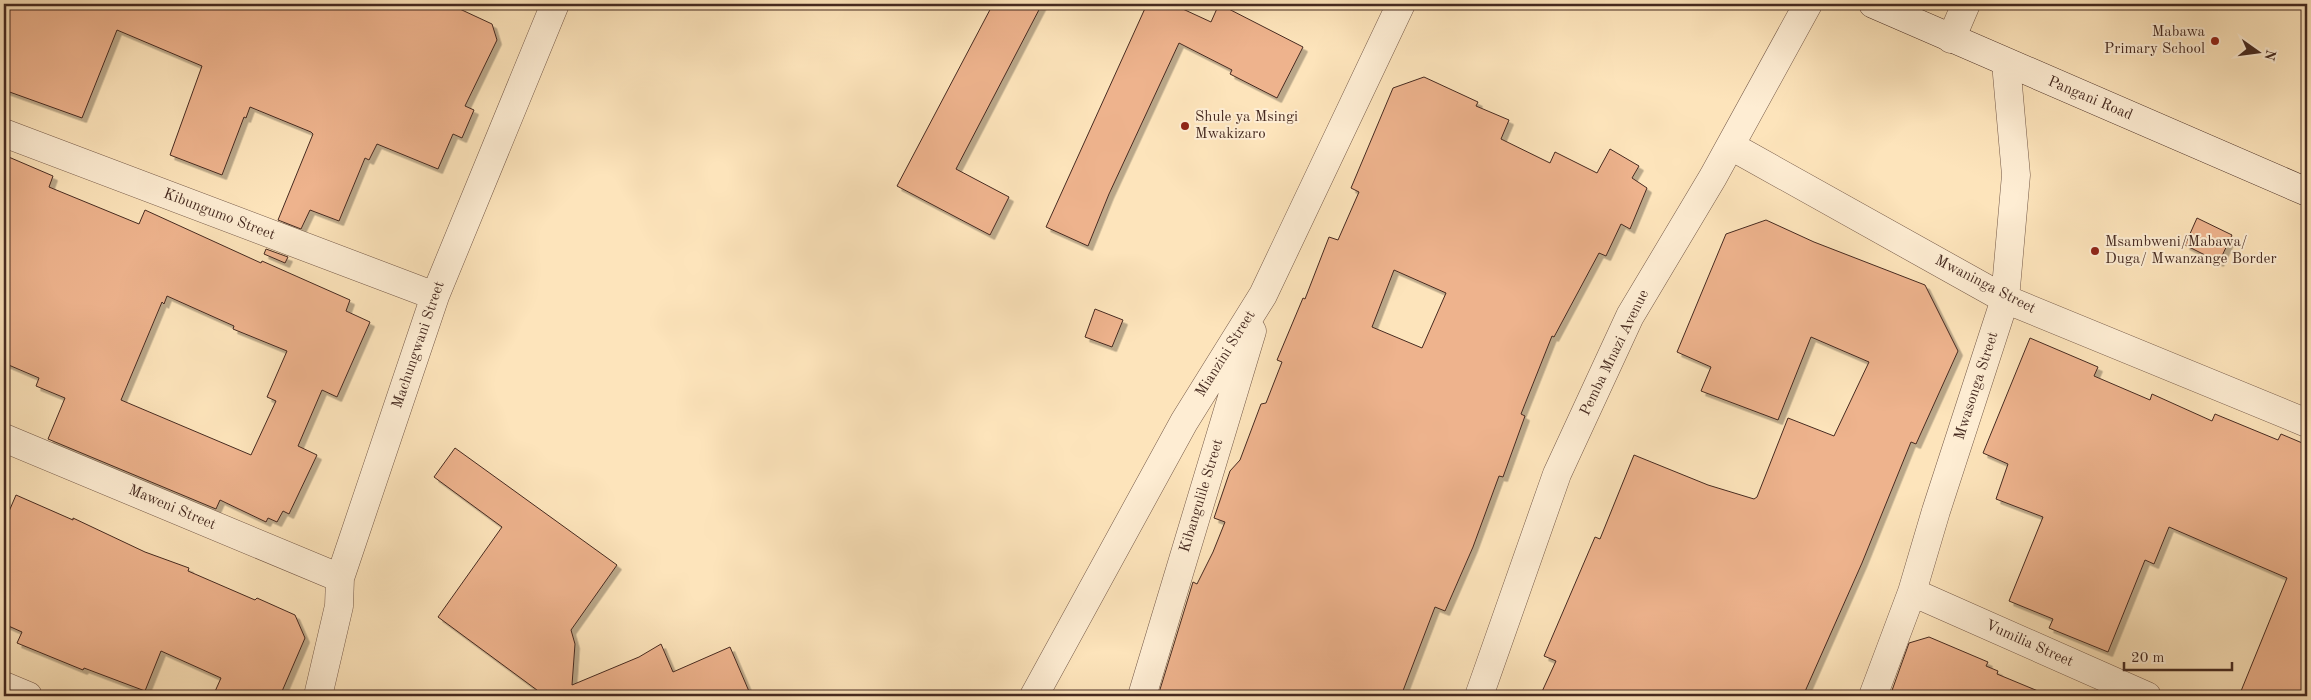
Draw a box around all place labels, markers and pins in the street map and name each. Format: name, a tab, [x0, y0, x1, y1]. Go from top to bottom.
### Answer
place label: Mabawa Primary School	[2104, 25, 2206, 57]
marker: Mabawa Primary School	[2209, 35, 2221, 47]
place label: Shule ya Msingi Mwakizaro	[1195, 110, 1298, 142]
marker: Shule ya Msingi Mwakizaro	[1179, 120, 1191, 132]
place label: Msambweni/Mabawa/ Duga/ Mwanzange Border	[2105, 235, 2277, 267]
marker: Msambweni/Mabawa/ Duga/ Mwanzange Border	[2089, 245, 2101, 257]

